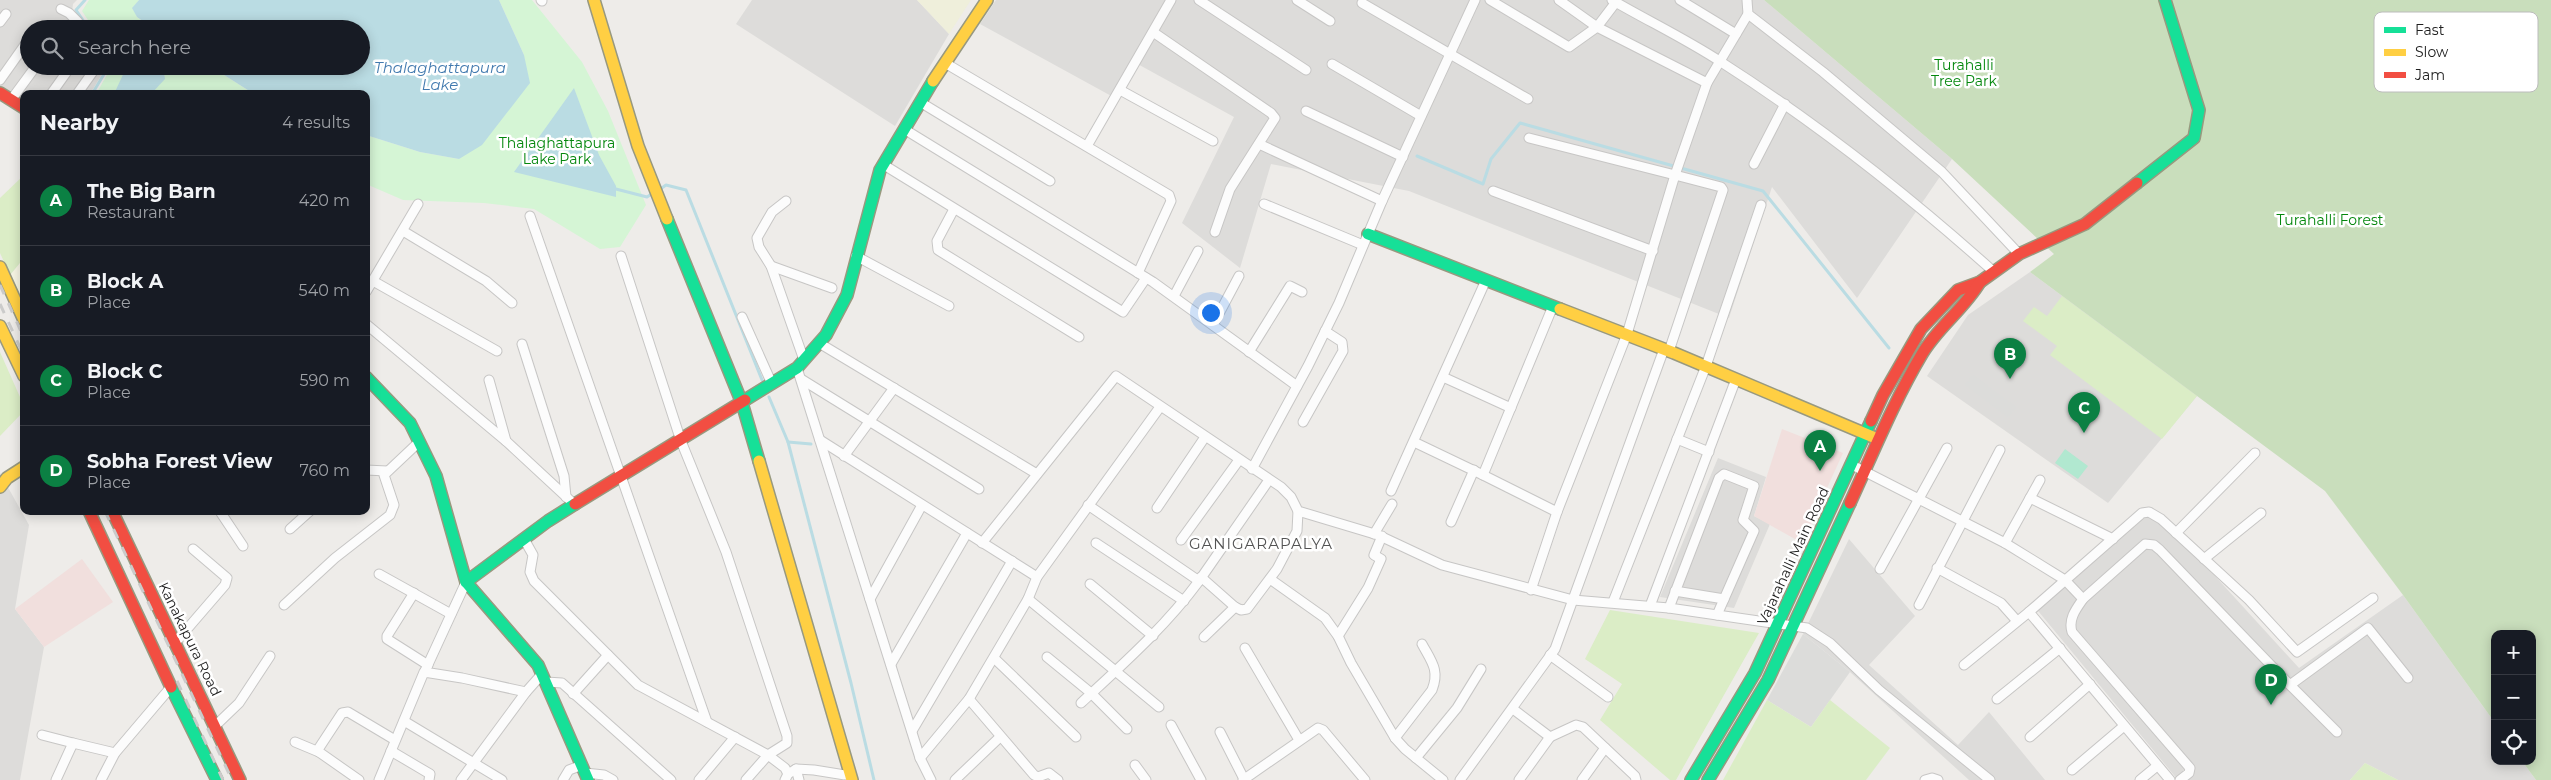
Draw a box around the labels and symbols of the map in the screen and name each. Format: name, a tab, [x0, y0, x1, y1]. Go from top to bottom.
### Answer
legend	[2374, 12, 2538, 92]
text: Fast	[2415, 21, 2445, 39]
text: Slow	[2415, 43, 2449, 61]
park label: Turahalli Tree Park	[1931, 56, 1998, 90]
water label: Thalaghattapura Lake	[374, 58, 506, 94]
text: Jam	[2414, 66, 2445, 84]
park label: Thalaghattapura Lake Park	[499, 134, 615, 168]
park label: Turahalli Forest	[2276, 211, 2384, 229]
your location	[1198, 300, 1224, 326]
pin: B	[1994, 338, 2026, 379]
pin: C	[2068, 392, 2100, 433]
pin: A	[1804, 430, 1836, 471]
street label: Vajarahalli Main Road	[1753, 484, 1833, 628]
district label: GANIGARAPALYA	[1189, 534, 1333, 553]
street label: Kanakapura Road	[155, 579, 225, 699]
pin: D	[2255, 664, 2287, 705]

